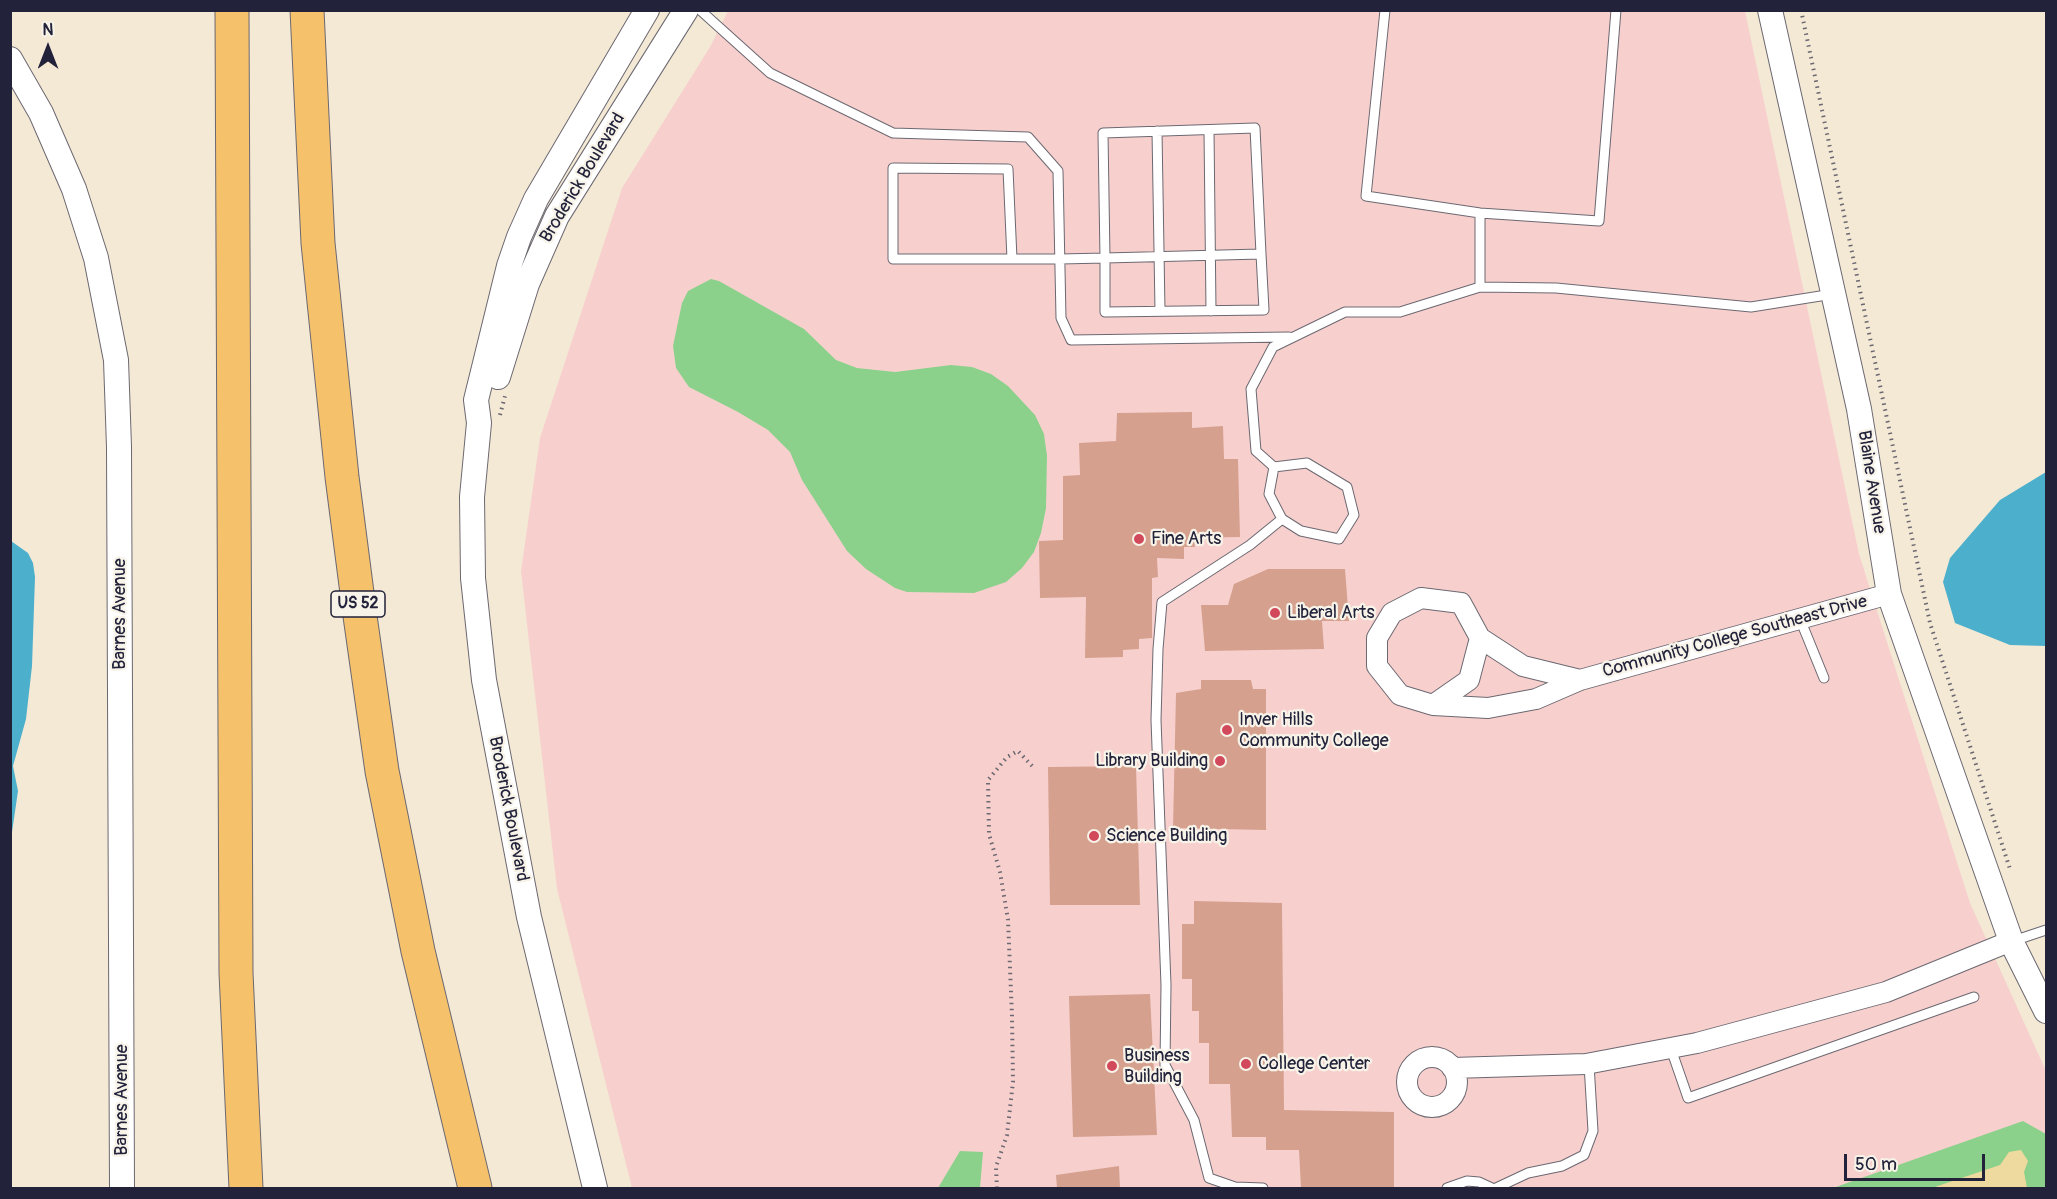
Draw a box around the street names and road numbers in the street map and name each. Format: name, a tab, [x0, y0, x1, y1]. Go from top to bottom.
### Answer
street label: Broderick Boulevard	[536, 109, 630, 247]
street label: Blaine Avenue	[1852, 429, 1890, 535]
street label: Barnes Avenue	[109, 558, 131, 670]
road number: US 52	[331, 591, 385, 617]
street label: Community College Southeast Drive	[1600, 591, 1870, 683]
street label: Broderick Boulevard	[483, 735, 533, 883]
street label: Barnes Avenue	[111, 1044, 133, 1156]

